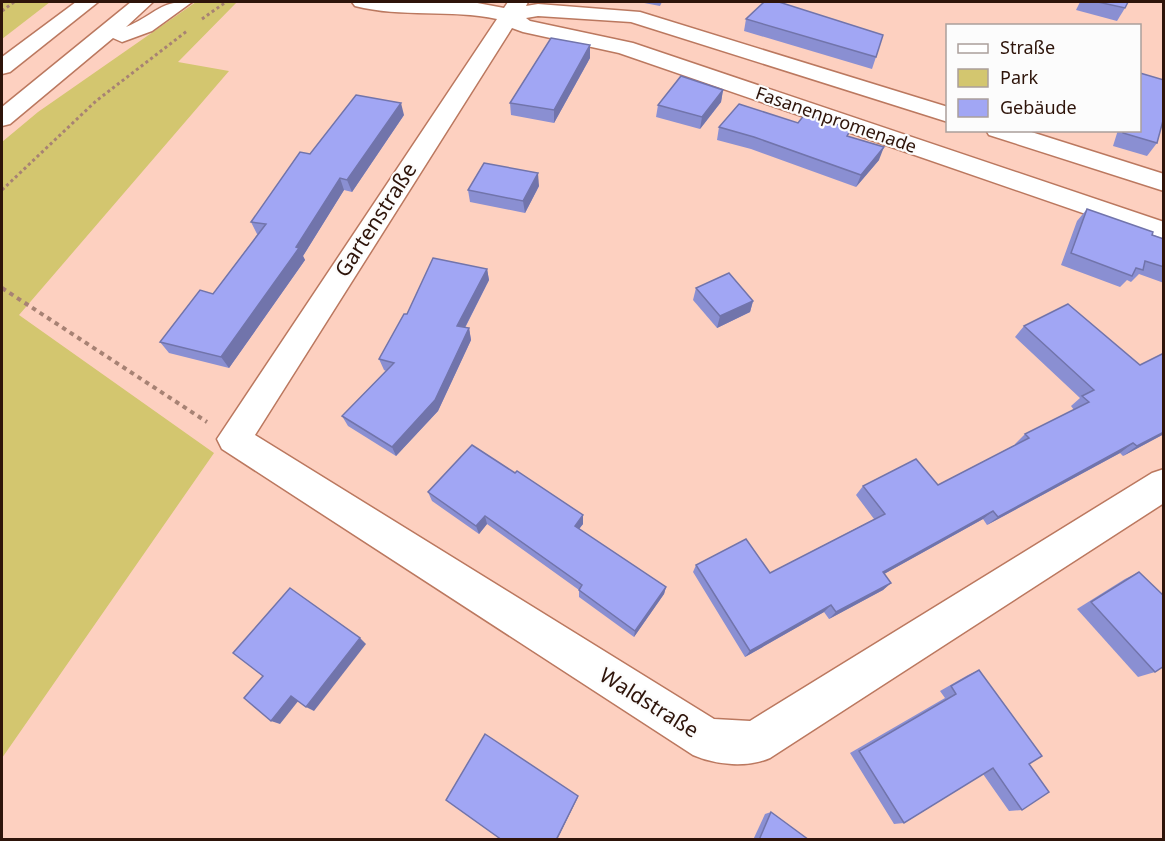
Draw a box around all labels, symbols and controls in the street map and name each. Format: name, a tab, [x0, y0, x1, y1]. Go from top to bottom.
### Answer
legend	[946, 24, 1141, 132]
text: Straße	[1000, 35, 1055, 59]
text: Park	[1000, 65, 1038, 89]
street label: Fasanenpromenade	[753, 80, 920, 158]
text: Gebäude	[1000, 95, 1077, 119]
street label: Gartenstraße	[328, 157, 423, 282]
street label: Waldstraße	[595, 661, 704, 744]

